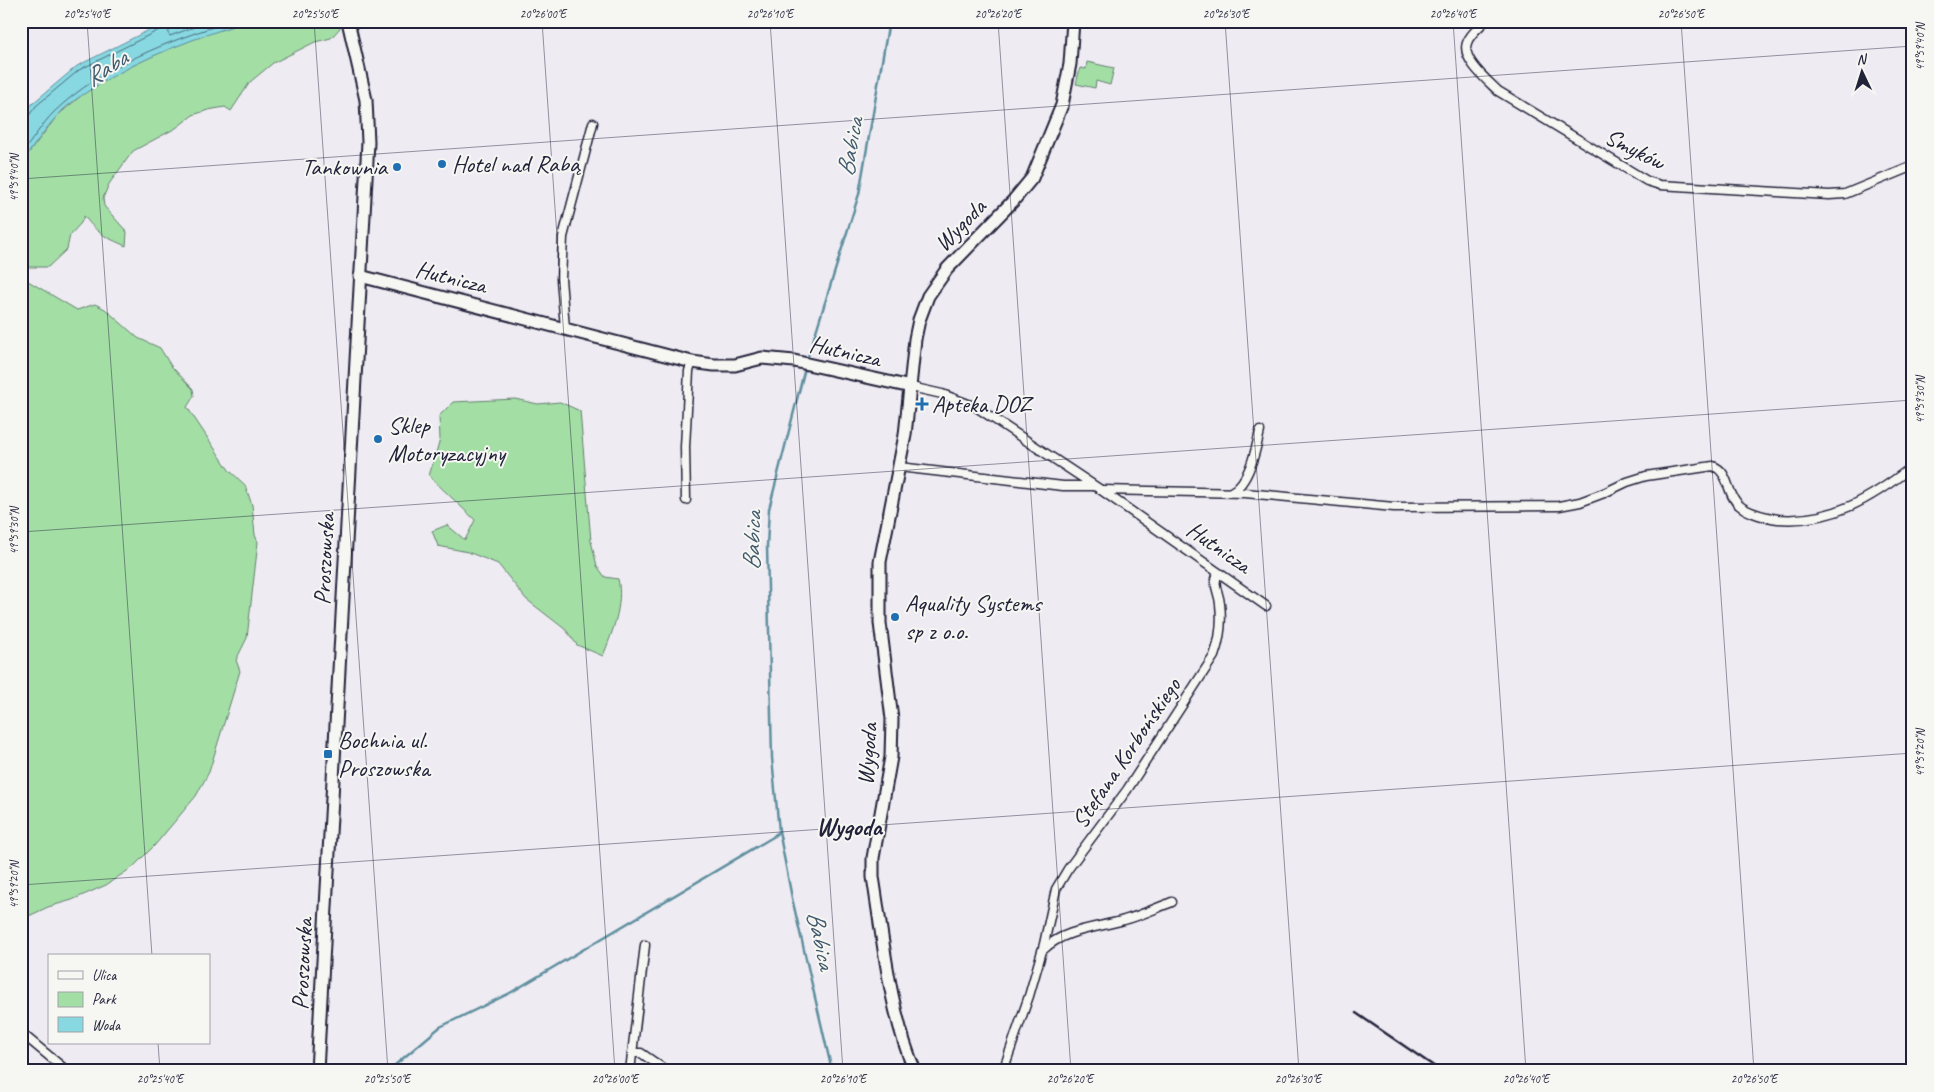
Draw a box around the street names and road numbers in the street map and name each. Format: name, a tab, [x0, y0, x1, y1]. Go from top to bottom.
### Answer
street label: Smyków	[1600, 121, 1671, 177]
street label: Wygoda	[928, 191, 993, 258]
street label: Hutnicza	[412, 254, 492, 301]
street label: Hutnicza	[807, 328, 886, 374]
street label: Proszowska	[307, 510, 341, 606]
street label: Hutnicza	[1181, 514, 1259, 581]
street label: Stefana Korbońskiego	[1065, 671, 1188, 834]
street label: Wygoda	[850, 721, 884, 786]
street label: Proszowska	[285, 915, 319, 1011]

